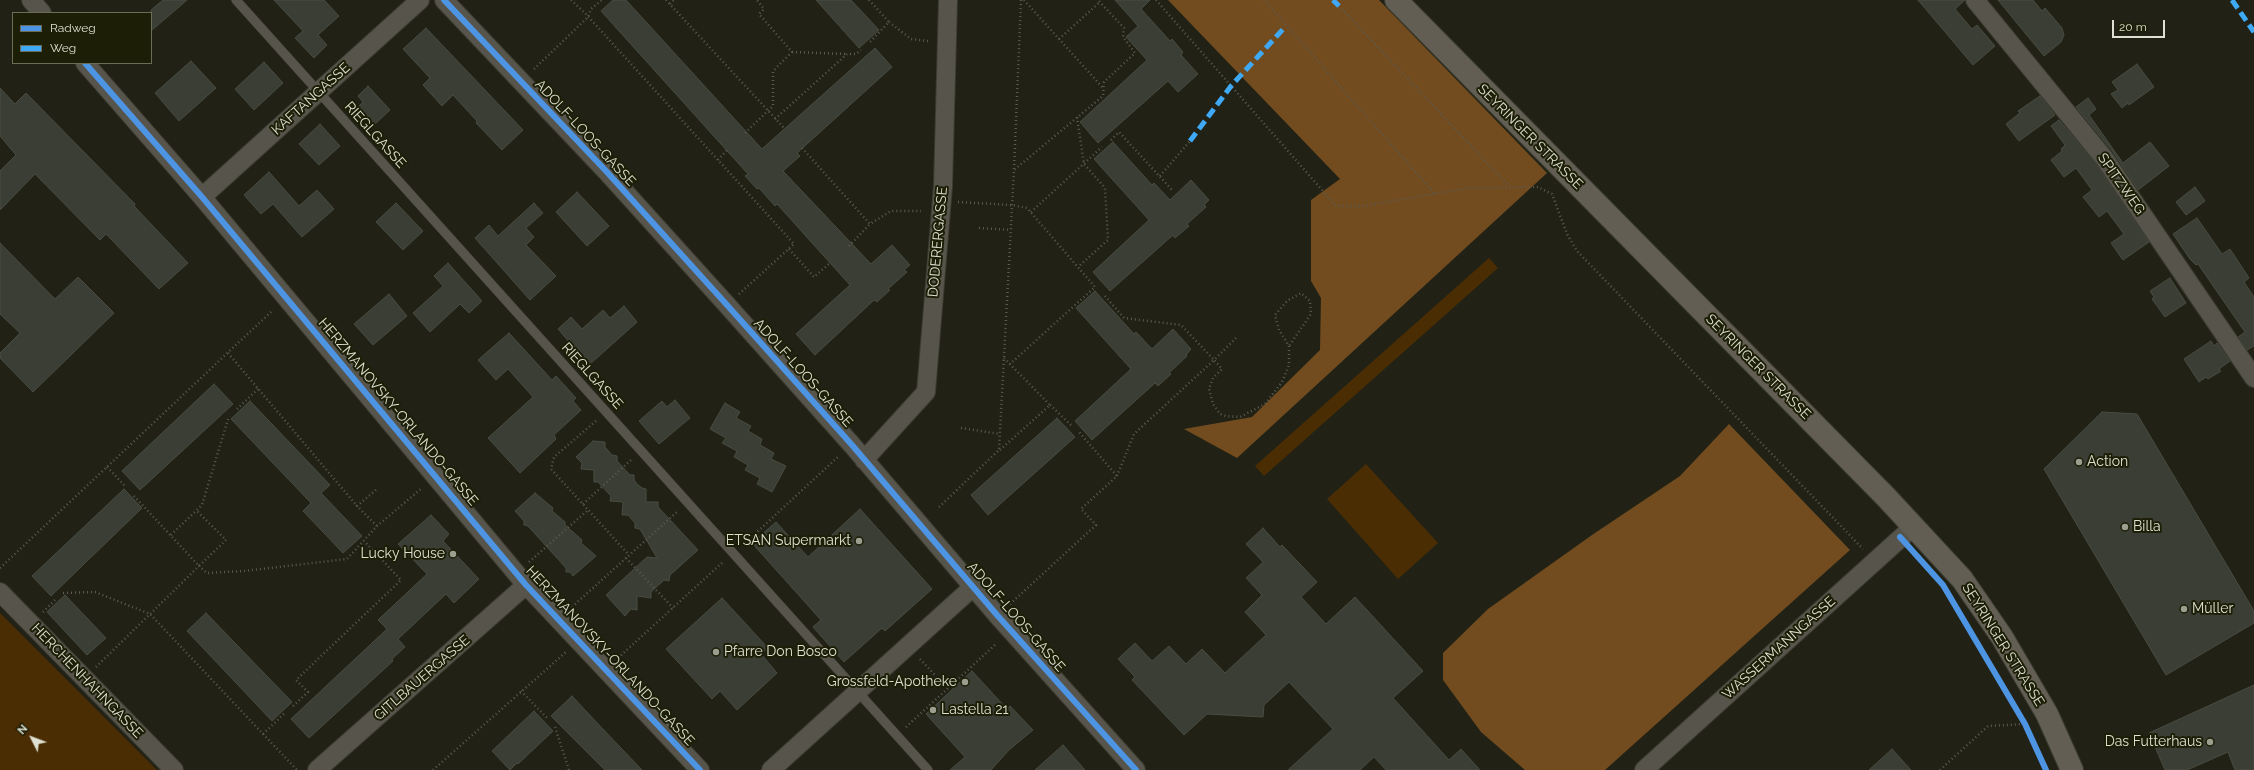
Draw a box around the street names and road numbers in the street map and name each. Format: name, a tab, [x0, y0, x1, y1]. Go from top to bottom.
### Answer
street label: KAFTANGASSE	[268, 59, 354, 139]
street label: ADOLF-LOOS-GASSE	[531, 76, 639, 190]
street label: SEYRINGER STRASSE	[1474, 81, 1586, 193]
street label: RIEGLGASSE	[341, 98, 409, 172]
street label: SPITZWEG	[2094, 150, 2148, 218]
street label: DODERERGASSE	[925, 186, 951, 298]
street label: SEYRINGER STRASSE	[1702, 311, 1814, 423]
street label: HERZMANOVSKY-ORLANDO-GASSE	[315, 315, 481, 509]
street label: ADOLF-LOOS-GASSE	[750, 315, 856, 431]
street label: RIEGLGASSE	[558, 339, 626, 413]
street label: ADOLF-LOOS-GASSE	[964, 559, 1068, 675]
street label: HERZMANOVSKY-ORLANDO-GASSE	[522, 563, 698, 749]
street label: SEYRINGER STRASSE	[1958, 580, 2048, 710]
street label: WASSERMANNGASSE	[1719, 593, 1839, 703]
street label: HERCHENHAHNGASSE	[28, 620, 146, 742]
street label: GITLBAUERGASSE	[371, 632, 473, 724]

